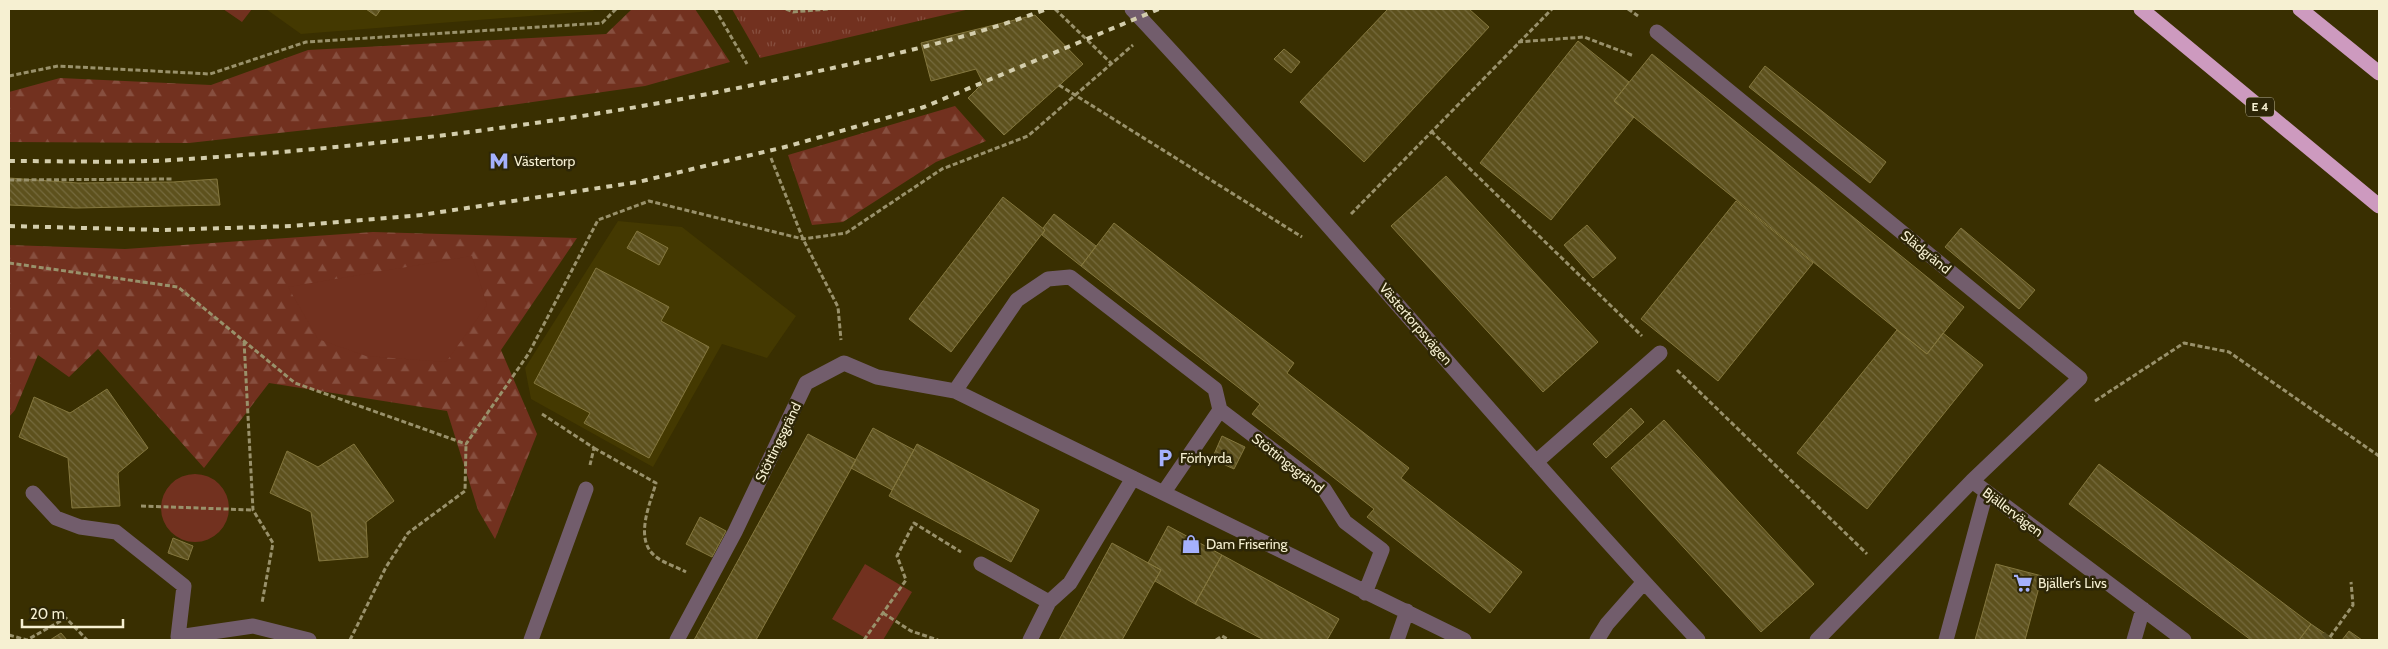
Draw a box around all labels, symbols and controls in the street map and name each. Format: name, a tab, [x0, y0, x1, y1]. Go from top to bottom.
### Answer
road number: E 4	[2246, 98, 2274, 116]
metro station icon: Västertorp	[488, 150, 510, 172]
place label: Västertorp	[514, 152, 576, 170]
street label: Slädgränd	[1897, 226, 1955, 278]
street label: Västertorpsvägen	[1376, 279, 1457, 369]
street label: Stöttingsgränd	[751, 399, 805, 485]
street label: Stöttingsgränd	[1248, 429, 1328, 497]
parking icon: Förhyrda	[1154, 447, 1176, 469]
place label: Förhyrda	[1180, 449, 1232, 467]
street label: Bjällervägen	[1979, 483, 2047, 541]
shop icon: Dam Frisering	[1180, 533, 1202, 555]
place label: Dam Frisering	[1206, 535, 1288, 553]
supermarket icon: Bjäller’s Livs	[2012, 572, 2034, 594]
place label: Bjäller’s Livs	[2038, 574, 2107, 592]
scale bar	[22, 596, 124, 628]
text: 20 m	[30, 605, 65, 623]

